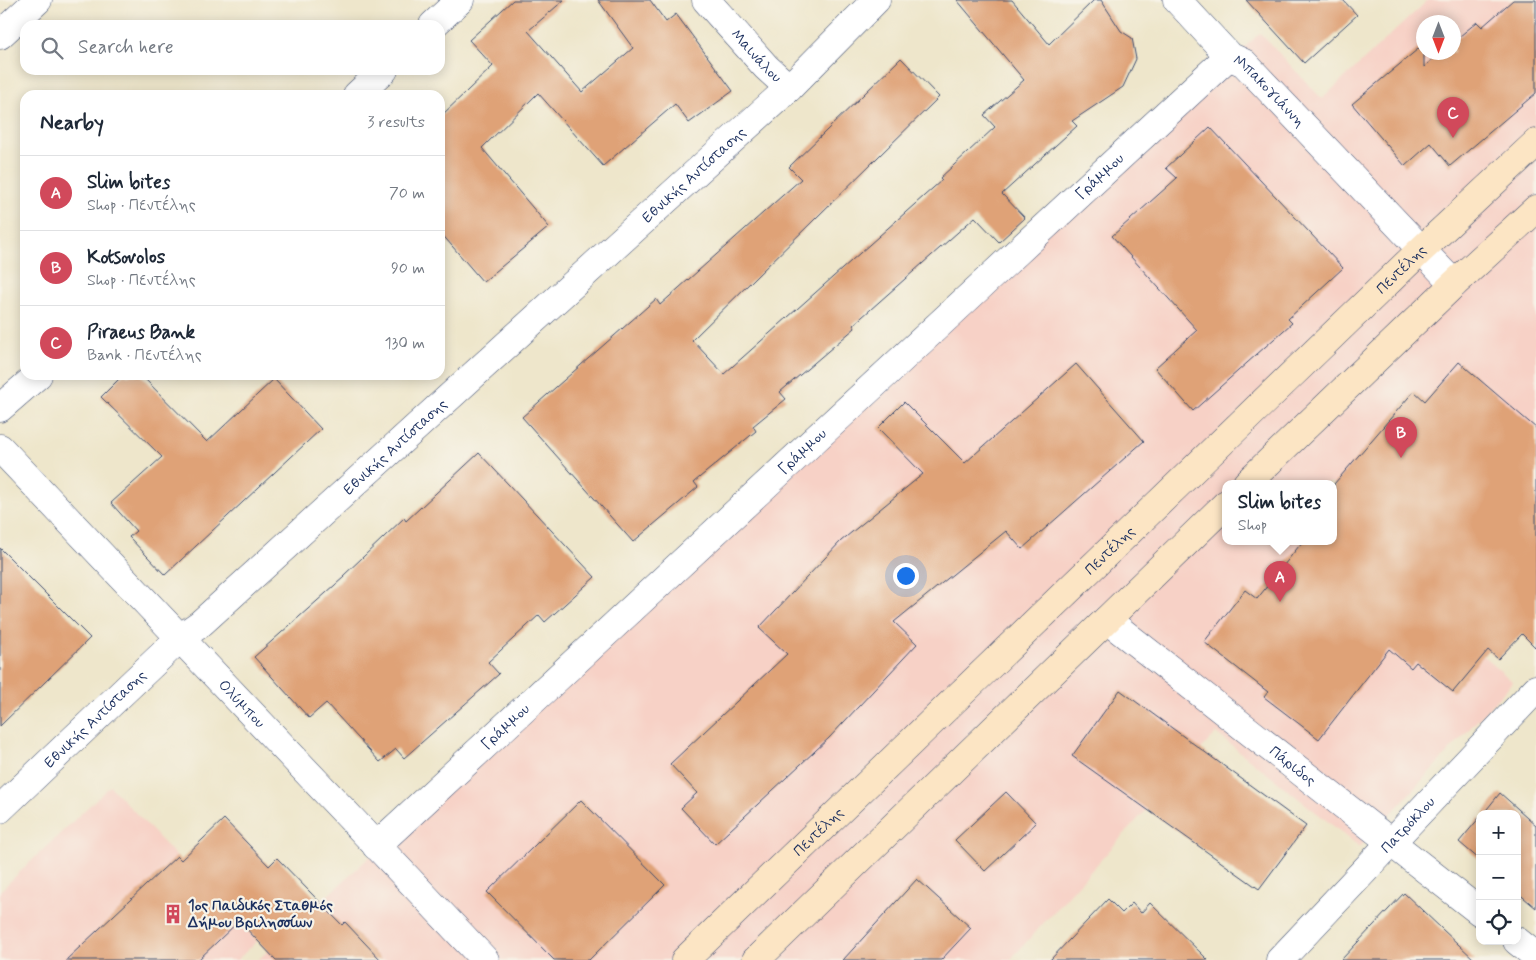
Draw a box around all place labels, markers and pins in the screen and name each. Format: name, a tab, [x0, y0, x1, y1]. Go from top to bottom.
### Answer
pin: C	[1437, 97, 1469, 138]
pin: B	[1385, 417, 1417, 458]
pin: A	[1264, 561, 1296, 602]
place label: 1ος Παιδικός Σταθμός Δήμου Βριλησσίων	[187, 896, 333, 933]
building icon: 1ος Παιδικός Σταθμός Δήμου Βριλησσίων	[162, 903, 184, 925]

